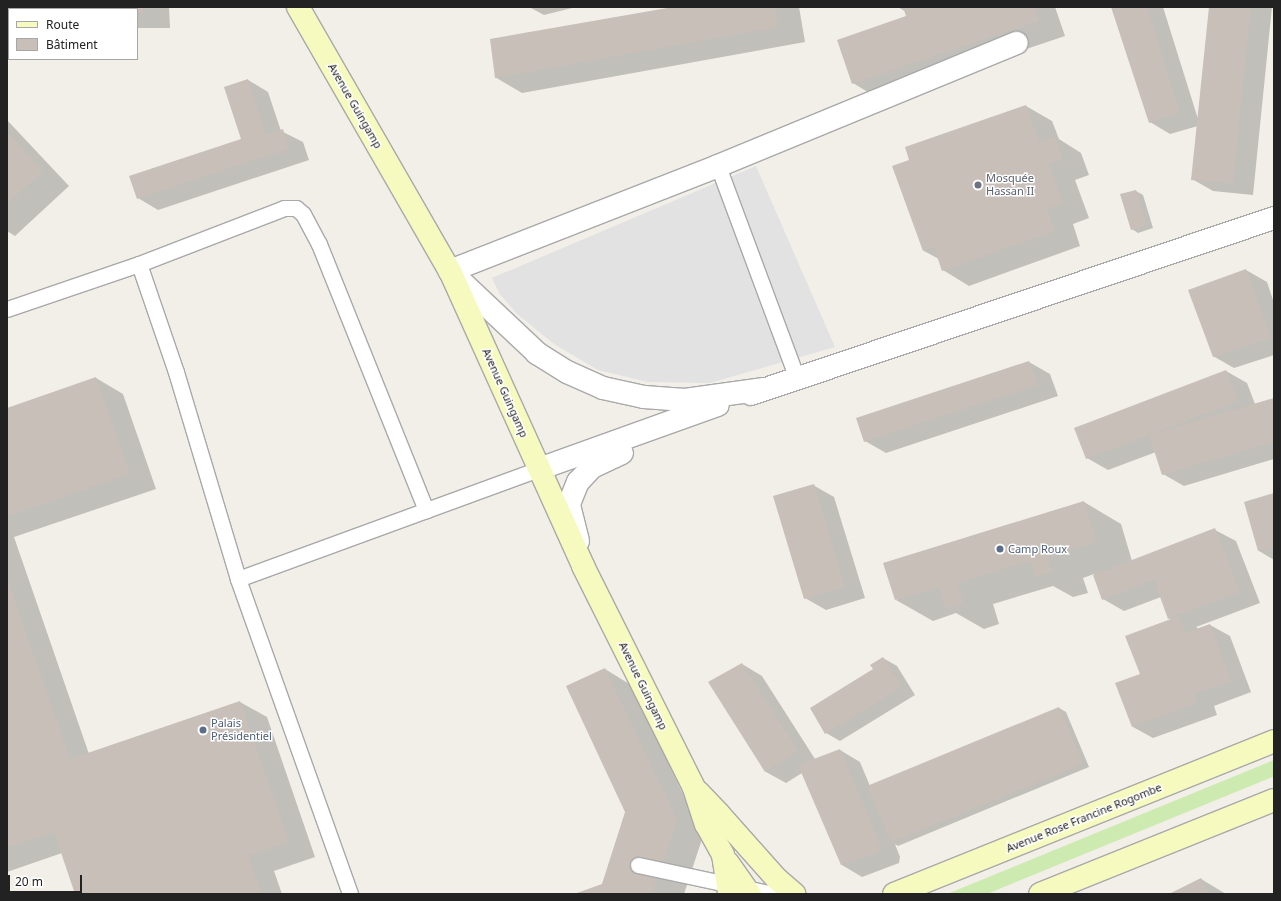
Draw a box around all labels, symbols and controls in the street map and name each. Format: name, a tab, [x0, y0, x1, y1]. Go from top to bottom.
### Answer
legend	[8, 8, 138, 60]
text: Route	[46, 16, 79, 33]
text: Bâtiment	[46, 36, 98, 53]
street label: Avenue Guingamp	[325, 61, 385, 151]
place label: Mosquée Hassan II	[986, 172, 1034, 198]
marker: Mosquée Hassan II	[973, 180, 983, 190]
street label: Avenue Guingamp	[479, 347, 531, 439]
place label: Camp Roux	[1008, 542, 1067, 556]
marker: Camp Roux	[995, 544, 1005, 554]
street label: Avenue Guingamp	[616, 640, 670, 732]
place label: Palais Présidentiel	[211, 717, 272, 743]
marker: Palais Présidentiel	[198, 725, 208, 735]
street label: Avenue Rose Francine Rogombe	[1004, 781, 1164, 855]
scale bar	[10, 867, 84, 893]
text: 20 m	[15, 873, 43, 890]

